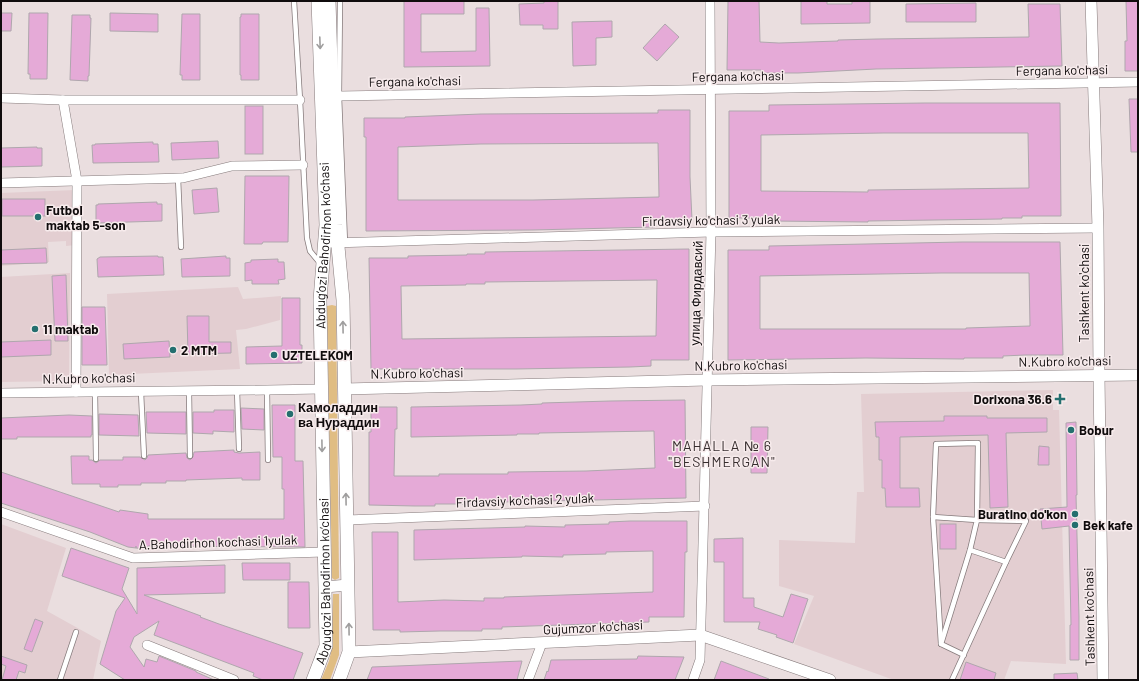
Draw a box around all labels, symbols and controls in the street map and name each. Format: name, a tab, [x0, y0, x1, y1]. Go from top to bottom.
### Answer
one-way arrow	[316, 36, 324, 49]
street label: Fergana ko'chasi	[1016, 61, 1108, 79]
street label: Fergana ko'chasi	[692, 67, 784, 85]
street label: Fergana ko'chasi	[369, 72, 461, 90]
street label: Abdug’ozi Bahodirhon ko’chasi	[312, 162, 334, 329]
place label: Futbol maktab 5-son	[46, 202, 126, 233]
street label: Firdavsiy ko'chasi 3 yulak	[642, 211, 781, 229]
marker: Futbol maktab 5-son	[33, 212, 43, 222]
street label: улица Фирдавсий	[686, 240, 706, 346]
street label: Tashkent ko'chasi	[1076, 244, 1092, 342]
place label: 11 maktab	[43, 321, 99, 337]
one-way arrow	[339, 321, 347, 334]
marker: 11 maktab	[30, 324, 40, 334]
place label: 2 MTM	[181, 342, 217, 358]
marker: 2 MTM	[168, 345, 178, 355]
place label: UZTELEKOM	[282, 347, 353, 363]
marker: UZTELEKOM	[269, 350, 279, 360]
street label: N.Kubro ko'chasi	[1018, 352, 1112, 370]
street label: N.Kubro ko'chasi	[694, 356, 788, 374]
street label: N.Kubro ko'chasi	[370, 364, 464, 382]
street label: N.Kubro ko'chasi	[42, 369, 136, 387]
place label: Dorixona 36.6	[974, 391, 1052, 407]
marker: Dorixona 36.6	[1055, 394, 1065, 404]
place label: Камоладдин ва Нураддин	[298, 399, 380, 430]
marker: Камоладдин ва Нураддин	[285, 409, 295, 419]
place label: Bobur	[1079, 422, 1114, 438]
marker: Bobur	[1066, 425, 1076, 435]
district label: MAHALLA № 6 "BESHMERGAN"	[668, 437, 776, 470]
one-way arrow	[319, 439, 326, 452]
street label: Firdavsiy ko'chasi 2 yulak	[456, 490, 595, 510]
one-way arrow	[343, 493, 350, 506]
street label: Abdug’ozi Bahodirhon ko’chasi	[312, 498, 335, 667]
place label: Buratino do'kon	[978, 506, 1067, 522]
marker: Buratino do'kon	[1070, 509, 1080, 519]
place label: Bek kafe	[1083, 517, 1133, 533]
marker: Bek kafe	[1070, 520, 1080, 530]
street label: A.Bahodirhon kochasi 1yulak	[138, 531, 298, 553]
street label: Tashkent ko'chasi	[1080, 567, 1098, 667]
street label: Gujumzor ko'chasi	[543, 616, 643, 638]
one-way arrow	[345, 623, 353, 636]

